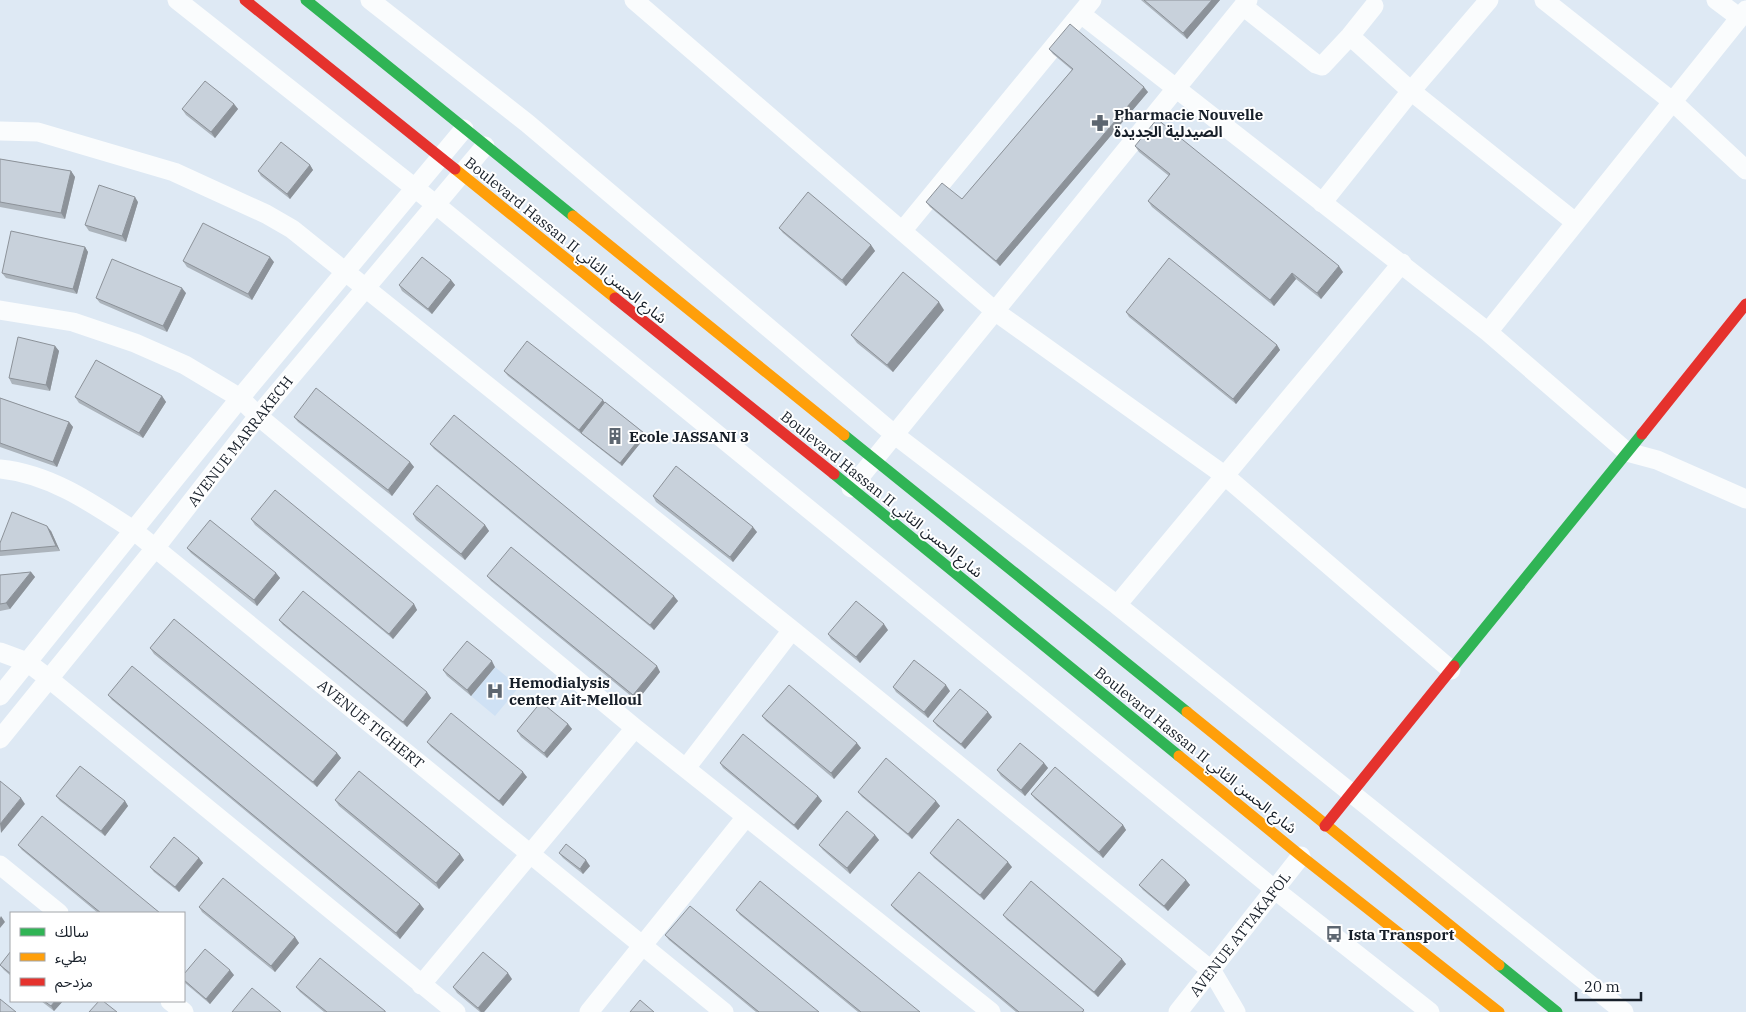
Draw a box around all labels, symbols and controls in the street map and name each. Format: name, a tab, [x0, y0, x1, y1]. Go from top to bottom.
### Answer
place label: Pharmacie Nouvelle الصيدلية الجديدة	[1114, 105, 1263, 141]
pharmacy icon: Pharmacie Nouvelle الصيدلية الجديدة	[1090, 113, 1110, 133]
street label: Boulevard Hassan II شارع الحسن الثاني	[459, 152, 671, 330]
street label: AVENUE MARRAKECH	[183, 372, 297, 510]
street label: Boulevard Hassan II شارع الحسن الثاني	[775, 406, 987, 584]
building icon: Ecole JASSANI 3	[605, 426, 625, 446]
place label: Ecole JASSANI 3	[629, 427, 749, 446]
street label: Boulevard Hassan II شارع الحسن الثاني	[1089, 662, 1301, 840]
place label: Hemodialysis center Ait-Melloul	[509, 673, 642, 709]
street label: AVENUE TIGHERT	[314, 675, 428, 773]
hospital icon: Hemodialysis center Ait-Melloul	[485, 681, 505, 701]
street label: AVENUE ATTAKAFOL	[1185, 868, 1295, 1000]
legend	[10, 912, 185, 1002]
text: سالك	[55, 922, 89, 941]
bus stop icon: Ista Transport	[1324, 924, 1344, 944]
place label: Ista Transport	[1348, 925, 1455, 944]
text: بطيء	[55, 947, 87, 968]
scale bar	[1576, 970, 1641, 1002]
text: مزدحم	[55, 972, 93, 993]
text: 20 m	[1584, 977, 1620, 996]

